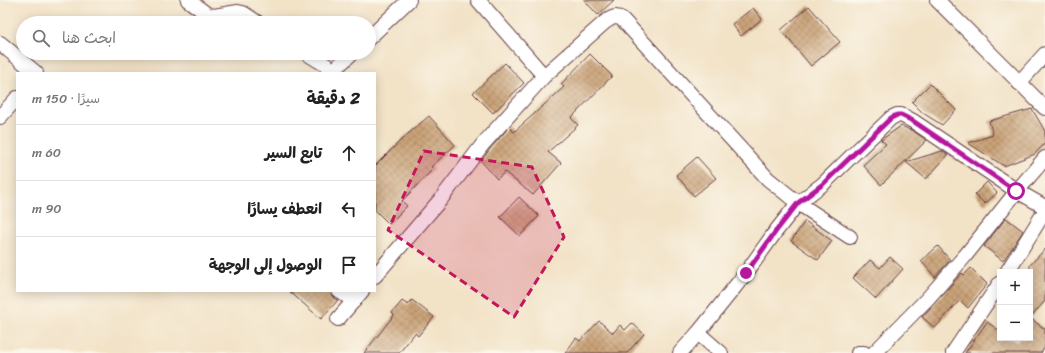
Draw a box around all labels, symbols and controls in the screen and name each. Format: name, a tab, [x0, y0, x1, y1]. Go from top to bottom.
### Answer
search box	[16, 16, 376, 60]
text: ابحث هنا	[62, 25, 116, 51]
icon: search	[30, 27, 52, 49]
text: 2 دقيقة	[307, 83, 360, 113]
text: سيرًا · 150 m	[32, 87, 100, 110]
text: تابع السير	[265, 140, 322, 166]
text: 60 m	[32, 141, 61, 164]
icon: ahead	[338, 142, 360, 164]
route start	[1007, 182, 1025, 200]
text: انعطف يسارًا	[247, 196, 322, 222]
text: 90 m	[32, 197, 62, 220]
icon: left	[338, 198, 360, 220]
text: الوصول إلى الوجهة	[209, 252, 322, 278]
icon: arrive	[338, 254, 360, 276]
route end	[737, 264, 755, 282]
map controls	[997, 269, 1033, 341]
button: +	[997, 269, 1033, 305]
button: −	[997, 305, 1033, 341]

